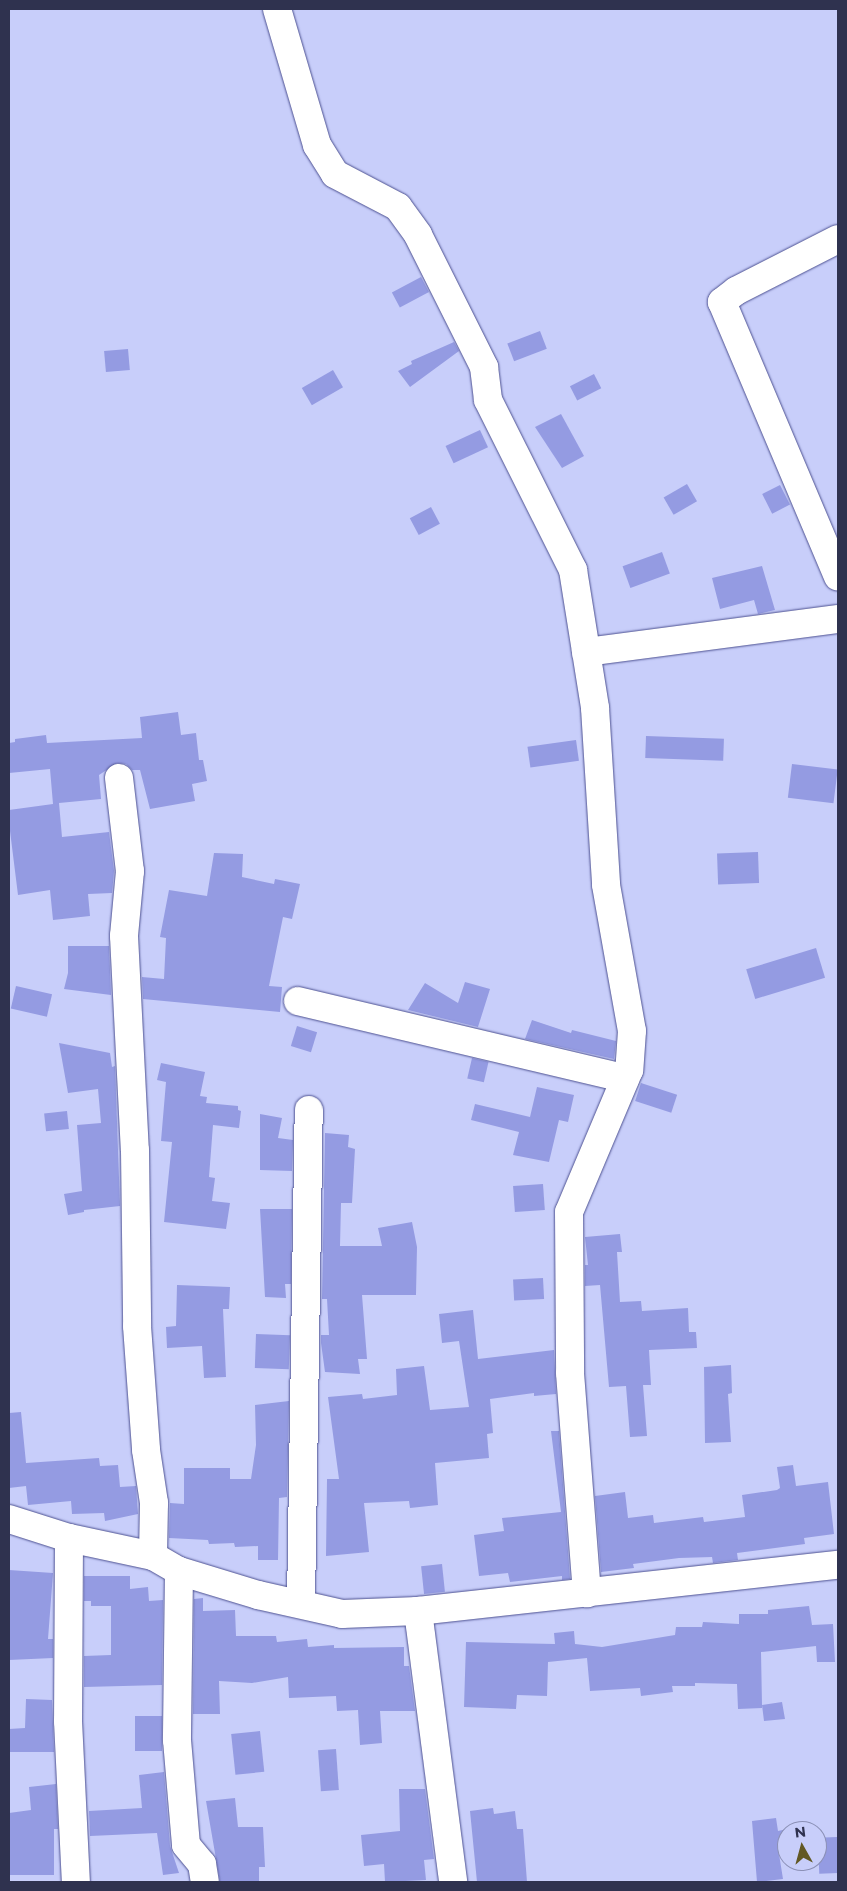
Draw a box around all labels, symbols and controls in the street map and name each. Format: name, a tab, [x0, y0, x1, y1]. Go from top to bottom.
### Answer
north arrow	[777, 1821, 827, 1871]
text: N	[794, 1822, 807, 1842]

